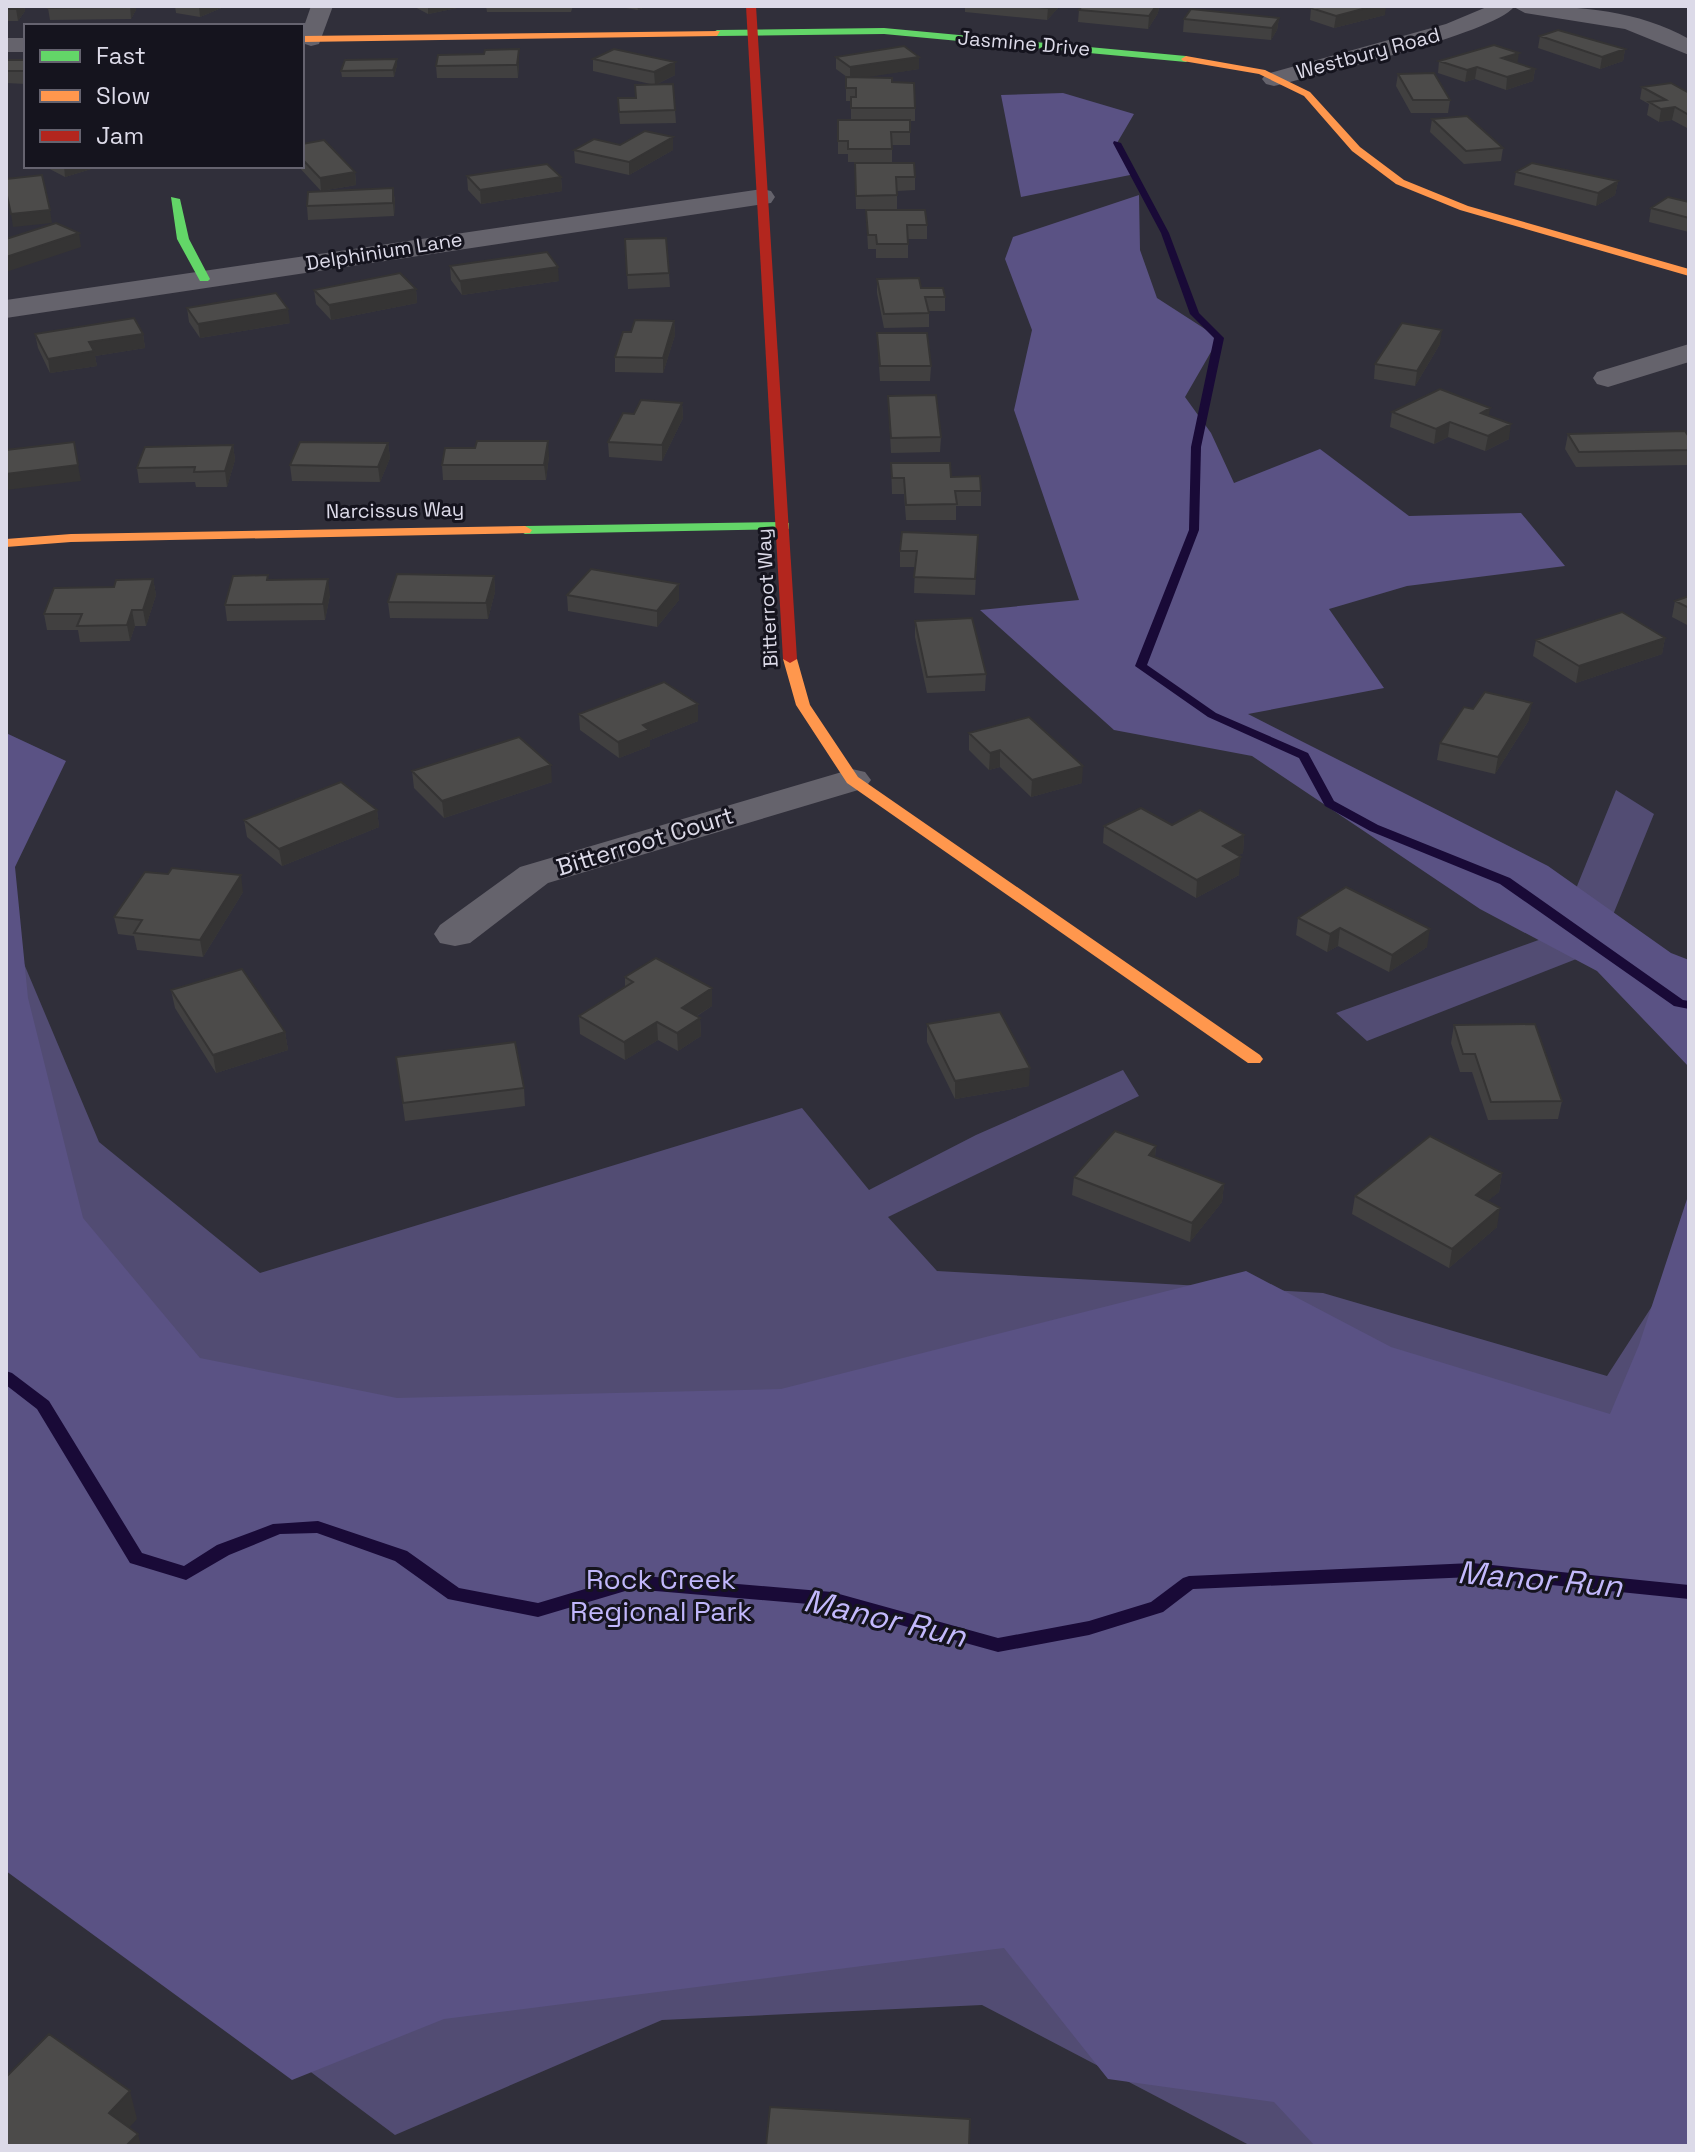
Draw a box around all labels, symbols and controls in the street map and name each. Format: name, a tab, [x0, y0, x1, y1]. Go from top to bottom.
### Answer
street label: Westbury Road	[1293, 21, 1443, 85]
legend	[24, 24, 304, 168]
street label: Jasmine Drive	[957, 24, 1091, 62]
text: Fast	[96, 40, 146, 71]
text: Slow	[96, 80, 150, 111]
text: Jam	[96, 120, 144, 151]
street label: Delphinium Lane	[304, 226, 464, 276]
street label: Narcissus Way	[326, 496, 464, 524]
street label: Bitterroot Way	[750, 528, 784, 668]
street label: Bitterroot Court	[553, 799, 737, 883]
water label: Manor Run	[1456, 1552, 1625, 1606]
park label: Rock Creek Regional Park	[570, 1561, 752, 1629]
water label: Manor Run	[800, 1580, 971, 1656]

